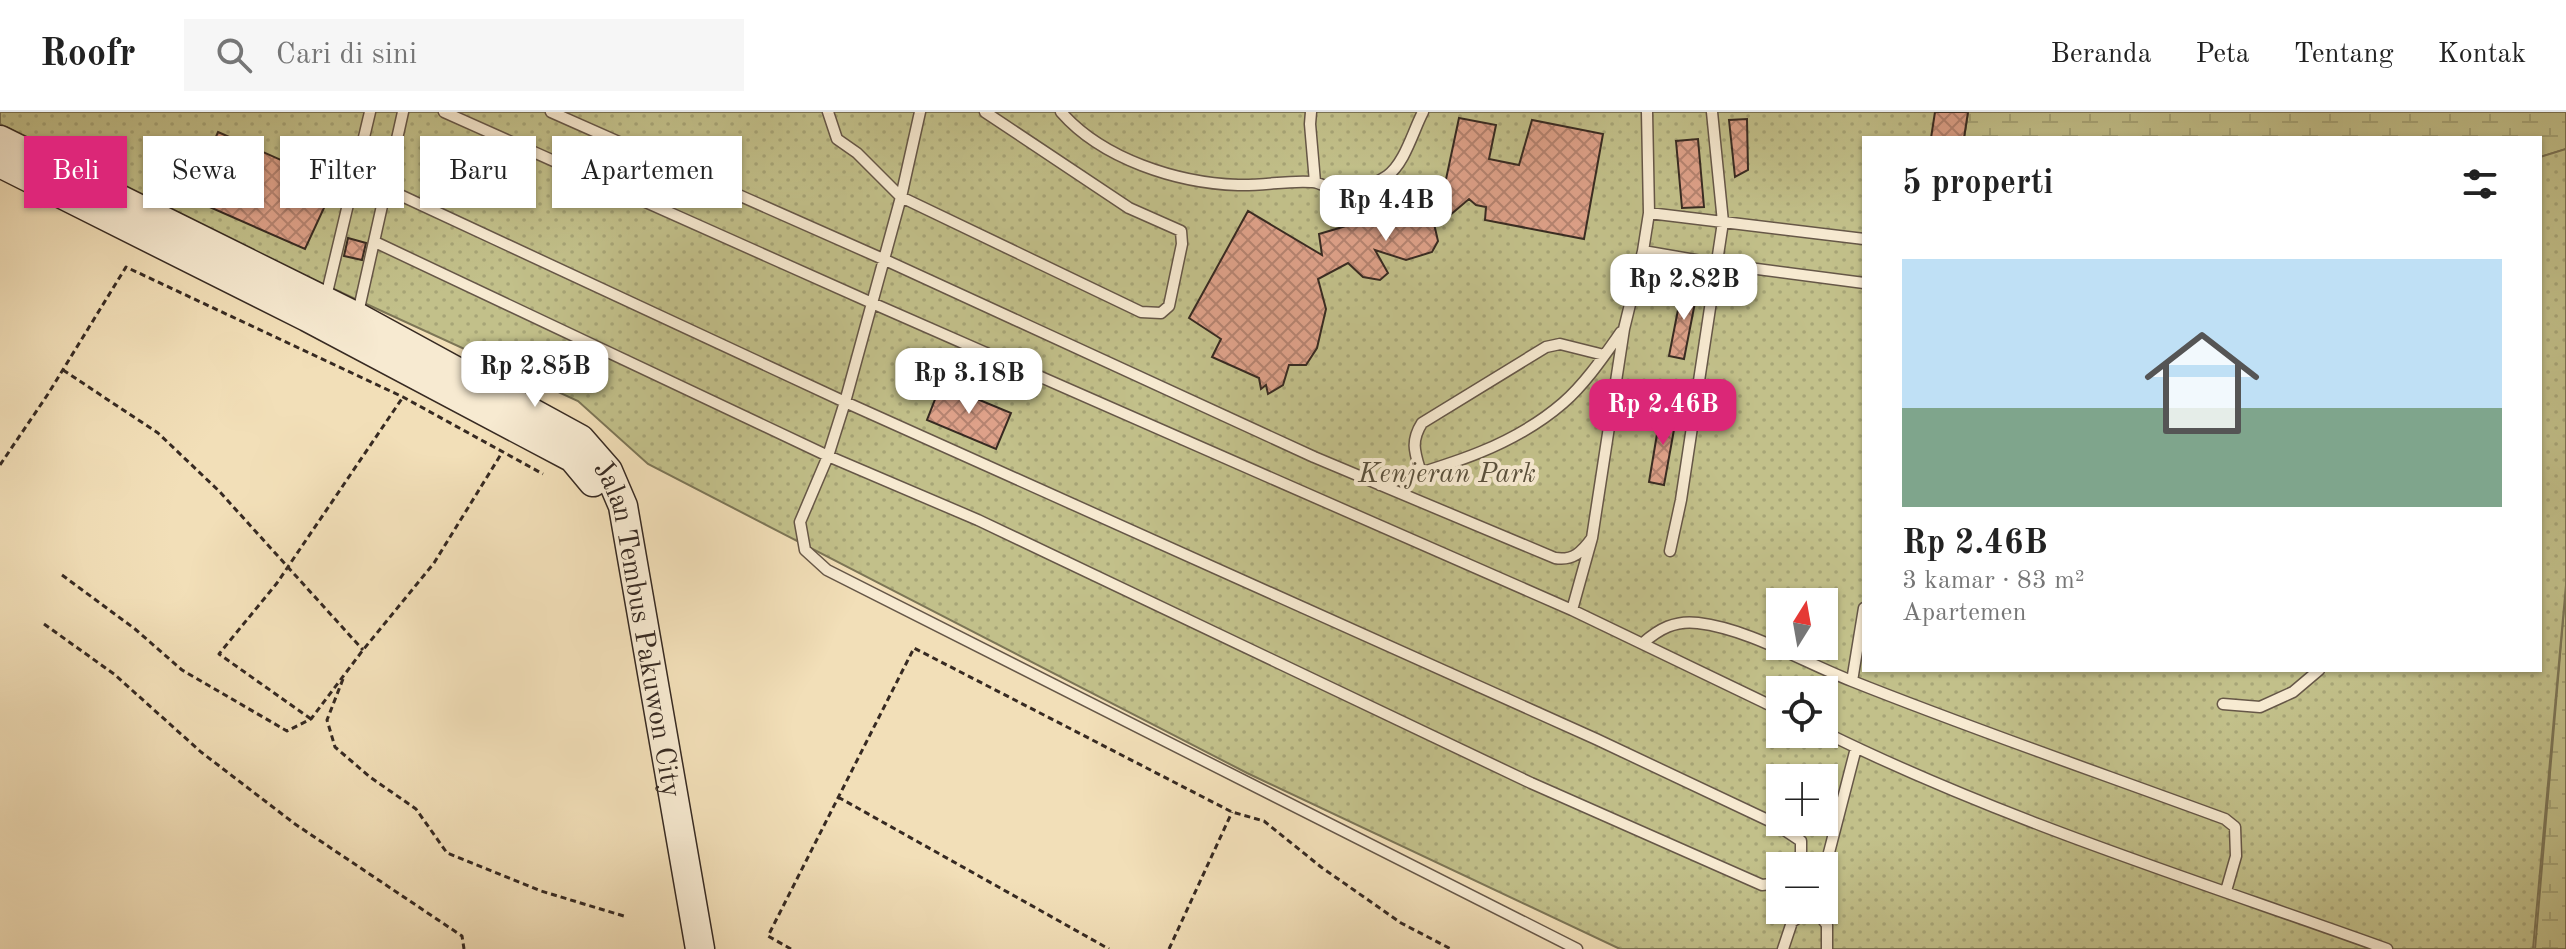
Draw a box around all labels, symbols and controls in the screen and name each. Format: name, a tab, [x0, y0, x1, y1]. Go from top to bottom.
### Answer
search box	[184, 19, 744, 91]
icon: search	[212, 33, 256, 77]
text: Roofr	[40, 36, 136, 74]
text: Cari di sini	[276, 40, 417, 70]
text: Beranda	[2050, 41, 2152, 69]
text: Peta	[2196, 41, 2250, 69]
text: Tentang	[2294, 41, 2394, 69]
text: Kontak	[2438, 41, 2526, 69]
chip: Beli	[24, 136, 127, 208]
chip: Sewa	[143, 136, 264, 208]
chip: Filter	[280, 136, 404, 208]
chip: Baru	[420, 136, 536, 208]
chip: Apartemen	[552, 136, 742, 208]
icon: filters	[2458, 162, 2502, 206]
text: 5 properti	[1902, 167, 2053, 201]
pin: Rp 4.4B	[1312, 175, 1460, 243]
text: Rp 4.4B	[1338, 188, 1434, 214]
pin: Rp 2.82B	[1601, 254, 1767, 322]
text: Rp 2.82B	[1628, 267, 1740, 293]
icon: home	[2130, 311, 2274, 455]
pin: Rp 2.85B	[452, 341, 618, 409]
pin: Rp 3.18B	[886, 348, 1052, 416]
text: Rp 2.85B	[479, 354, 591, 380]
text: Rp 3.18B	[913, 361, 1025, 387]
pin: Rp 2.46B	[1580, 379, 1746, 447]
text: Rp 2.46B	[1607, 392, 1719, 418]
street label: Jalan Tembus Pakuwon City	[587, 455, 684, 800]
park label: Kenjeran Park	[1357, 461, 1536, 489]
text: Rp 2.46B	[1902, 527, 2048, 561]
text: 3 kamar · 83 m²	[1902, 568, 2085, 594]
north arrow	[1766, 588, 1838, 660]
map controls	[1766, 588, 1838, 924]
text: Apartemen	[1902, 600, 2027, 626]
button: locate	[1766, 676, 1838, 748]
button: +	[1766, 764, 1838, 836]
button: −	[1766, 852, 1838, 924]

